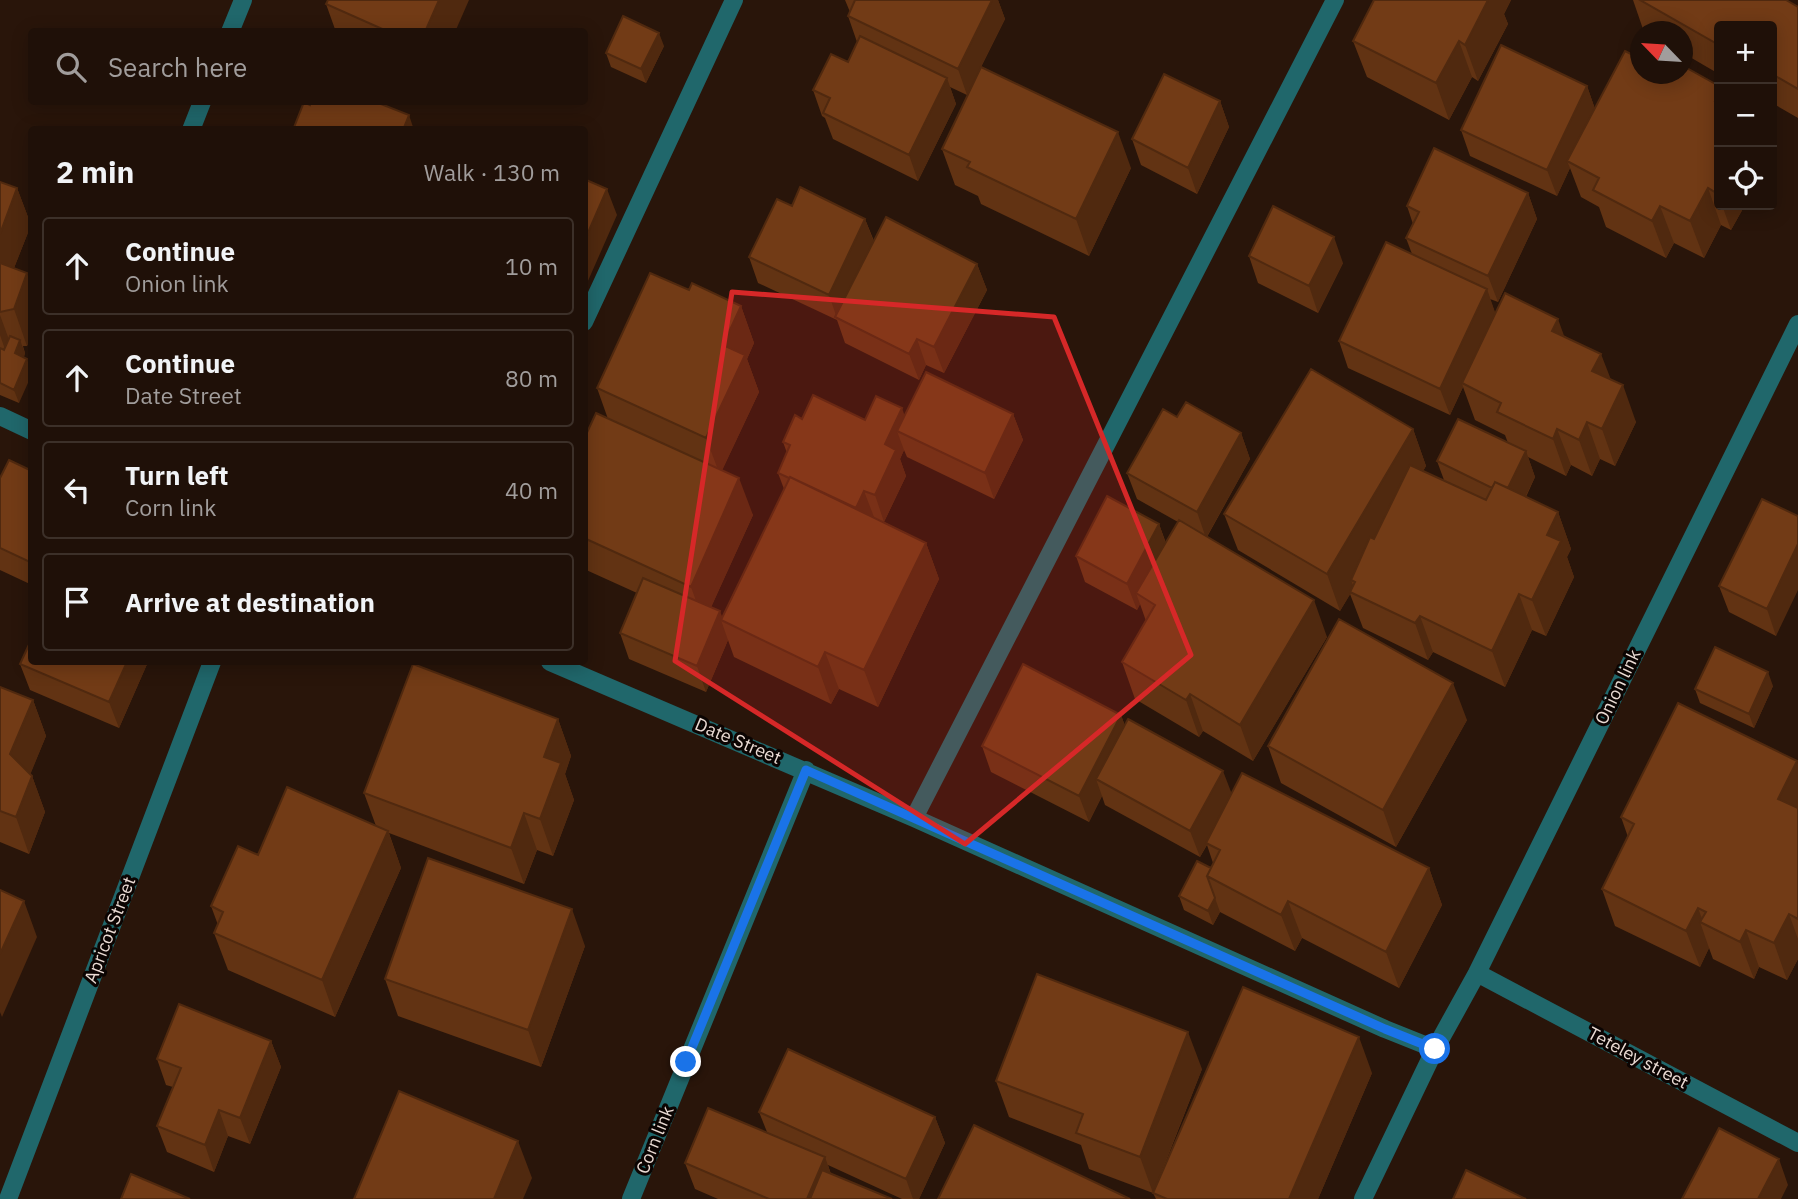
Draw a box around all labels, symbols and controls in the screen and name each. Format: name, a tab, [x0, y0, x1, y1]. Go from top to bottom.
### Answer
north arrow	[1630, 21, 1693, 84]
map controls	[1714, 21, 1777, 210]
button: +	[1714, 21, 1777, 84]
search box	[28, 28, 588, 105]
icon: search	[52, 48, 90, 86]
text: Search here	[108, 50, 247, 84]
button: −	[1714, 84, 1777, 147]
button: locate	[1714, 147, 1777, 210]
text: 2 min	[56, 152, 134, 191]
text: Walk · 130 m	[424, 157, 560, 187]
text: Continue	[125, 234, 235, 268]
icon: ahead	[58, 247, 96, 285]
text: 10 m	[505, 251, 558, 281]
text: Onion link	[125, 268, 229, 298]
text: Continue	[125, 346, 235, 380]
icon: ahead	[58, 359, 96, 397]
text: 80 m	[505, 363, 558, 393]
text: Date Street	[125, 380, 242, 410]
text: Turn left	[125, 458, 228, 492]
icon: left	[58, 471, 96, 509]
text: 40 m	[505, 475, 558, 505]
text: Corn link	[125, 492, 216, 522]
icon: arrive	[58, 583, 96, 621]
text: Arrive at destination	[125, 585, 375, 619]
street label: Onion link	[1589, 645, 1646, 728]
street label: Date Street	[692, 712, 785, 769]
street label: Apricot Street	[79, 873, 140, 986]
street label: Teteley street	[1584, 1021, 1692, 1094]
route start	[1419, 1033, 1450, 1064]
route end	[670, 1046, 701, 1077]
street label: Corn link	[630, 1102, 679, 1177]

